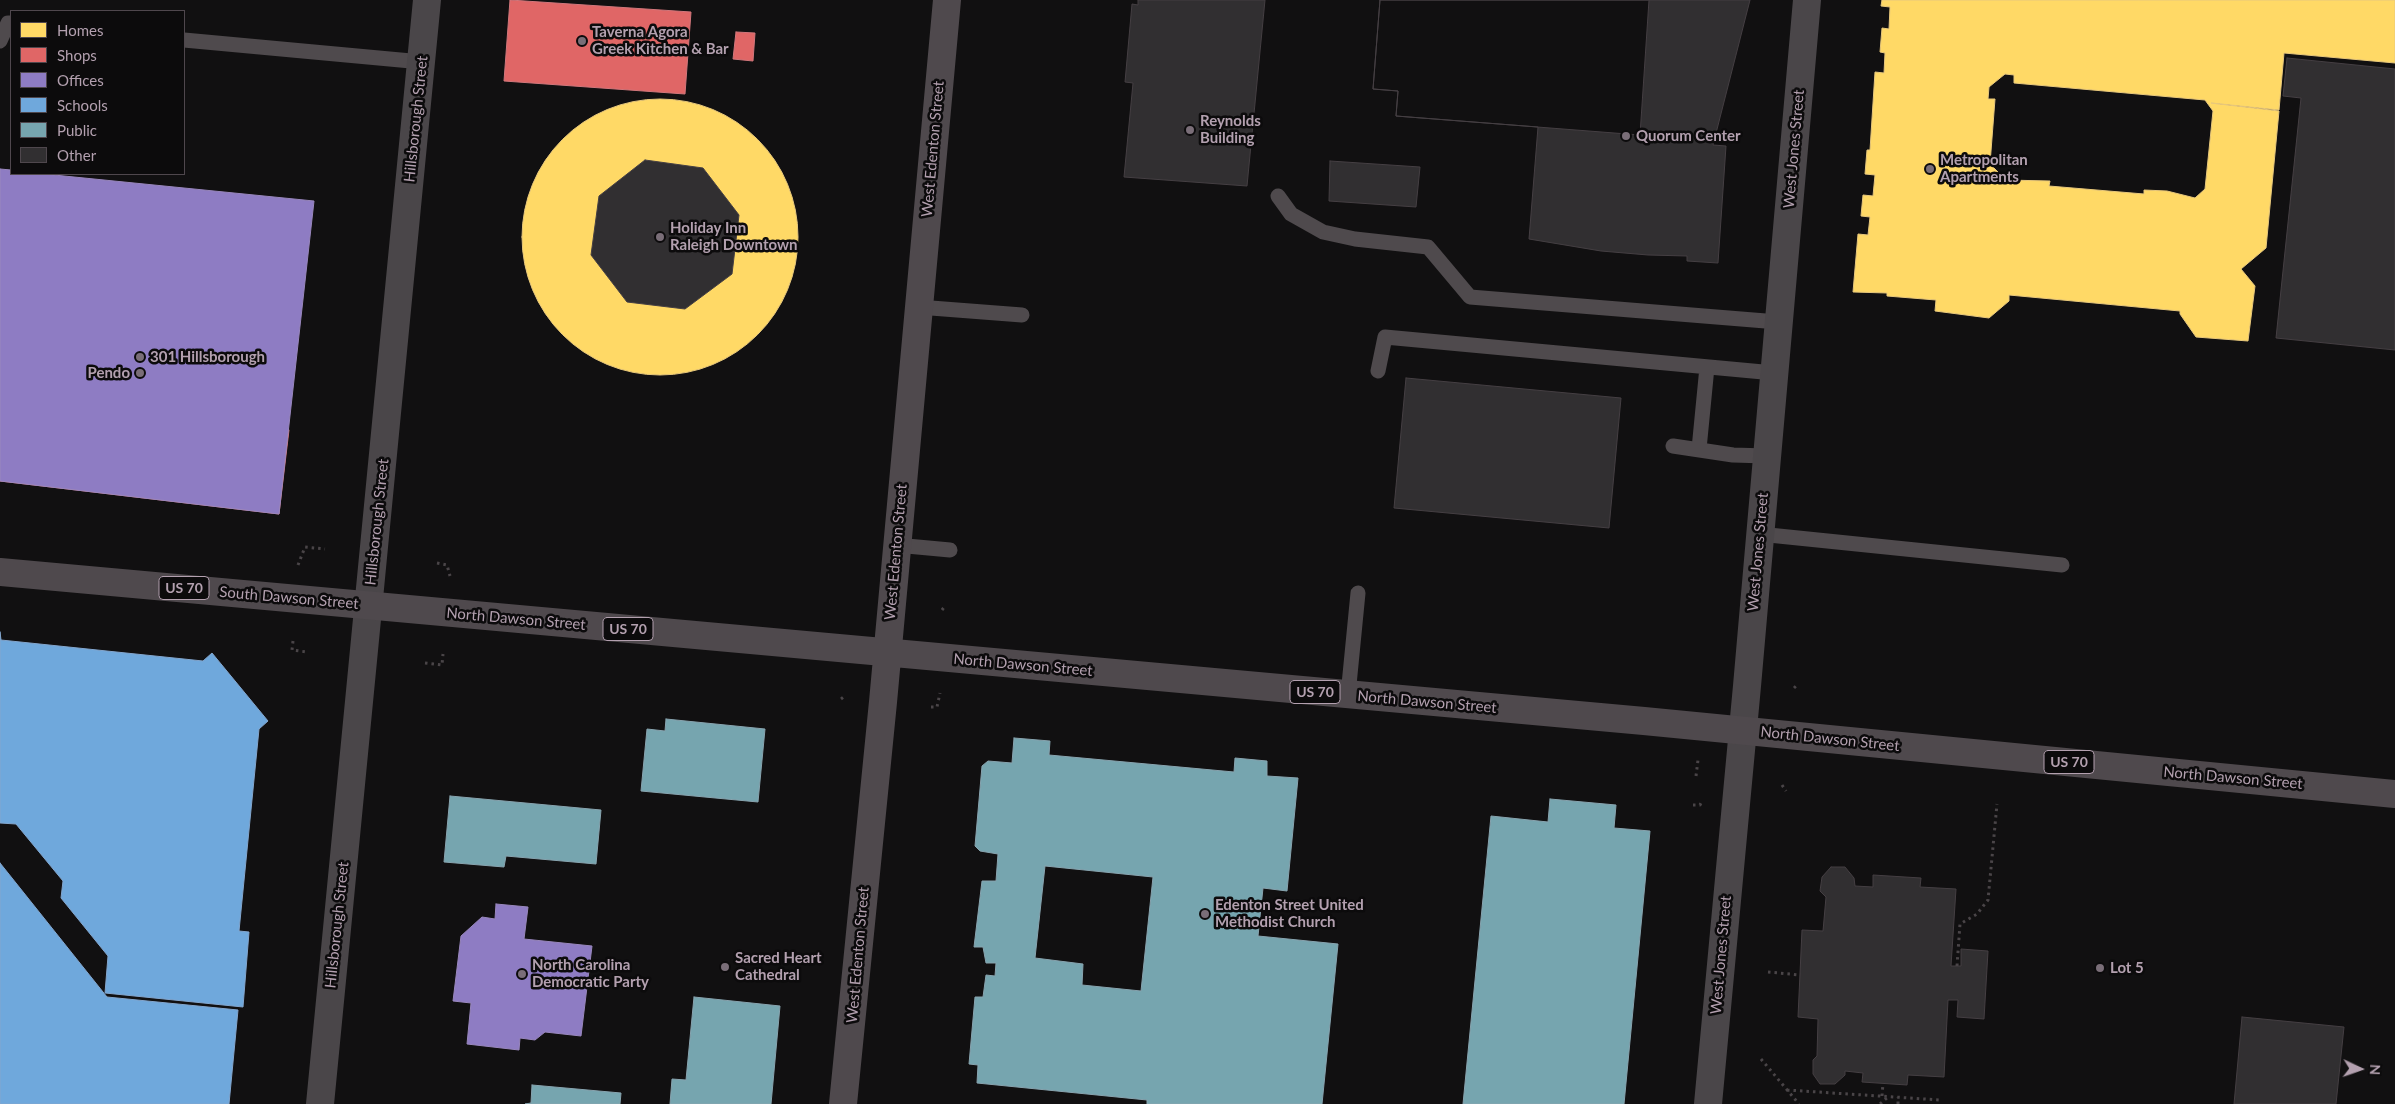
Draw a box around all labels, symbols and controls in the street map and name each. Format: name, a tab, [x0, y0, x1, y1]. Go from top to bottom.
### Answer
legend	[10, 10, 185, 175]
text: Homes	[57, 21, 103, 39]
place label: Taverna Agora Greek Kitchen & Bar	[592, 23, 729, 58]
marker: Taverna Agora Greek Kitchen & Bar	[576, 35, 588, 47]
text: Shops	[57, 46, 97, 64]
street label: Hillsborough Street	[400, 55, 432, 183]
text: Offices	[57, 71, 104, 89]
street label: West Edenton Street	[918, 80, 948, 218]
street label: West Jones Street	[1780, 89, 1808, 209]
text: Schools	[57, 96, 108, 114]
place label: Reynolds Building	[1200, 112, 1261, 147]
text: Public	[57, 121, 97, 139]
marker: Reynolds Building	[1184, 124, 1196, 136]
place label: Quorum Center	[1636, 127, 1741, 145]
marker: Quorum Center	[1620, 130, 1632, 142]
text: Other	[57, 146, 96, 164]
place label: Metropolitan Apartments	[1940, 151, 2028, 186]
marker: Metropolitan Apartments	[1924, 163, 1936, 175]
place label: Holiday Inn Raleigh Downtown	[670, 219, 797, 254]
marker: Holiday Inn Raleigh Downtown	[654, 231, 666, 243]
place label: 301 Hillsborough	[150, 348, 265, 366]
marker: 301 Hillsborough	[134, 351, 146, 363]
place label: Pendo	[87, 364, 130, 382]
marker: Pendo	[134, 367, 146, 379]
street label: Hillsborough Street	[361, 458, 393, 586]
street label: West Edenton Street	[881, 483, 911, 621]
street label: West Jones Street	[1744, 492, 1772, 612]
road number: US 70	[159, 576, 209, 600]
street label: South Dawson Street	[219, 583, 359, 613]
street label: North Dawson Street	[446, 604, 586, 634]
road number: US 70	[603, 618, 653, 640]
street label: North Dawson Street	[953, 650, 1093, 680]
road number: US 70	[1290, 680, 1340, 704]
street label: North Dawson Street	[1357, 687, 1497, 717]
street label: North Dawson Street	[1760, 723, 1900, 755]
road number: US 70	[2044, 750, 2094, 774]
street label: North Dawson Street	[2163, 763, 2303, 793]
street label: Hillsborough Street	[321, 861, 353, 989]
street label: West Edenton Street	[843, 886, 873, 1024]
street label: West Jones Street	[1707, 895, 1735, 1015]
place label: Edenton Street United Methodist Church	[1215, 896, 1364, 931]
marker: Edenton Street United Methodist Church	[1199, 908, 1211, 920]
place label: Sacred Heart Cathedral	[735, 949, 822, 984]
place label: North Carolina Democratic Party	[532, 956, 649, 991]
place label: Lot 5	[2110, 959, 2144, 977]
marker: Sacred Heart Cathedral	[719, 961, 731, 973]
marker: Lot 5	[2094, 962, 2106, 974]
marker: North Carolina Democratic Party	[516, 968, 528, 980]
north arrow	[2335, 1044, 2385, 1094]
text: N	[2367, 1064, 2384, 1076]

